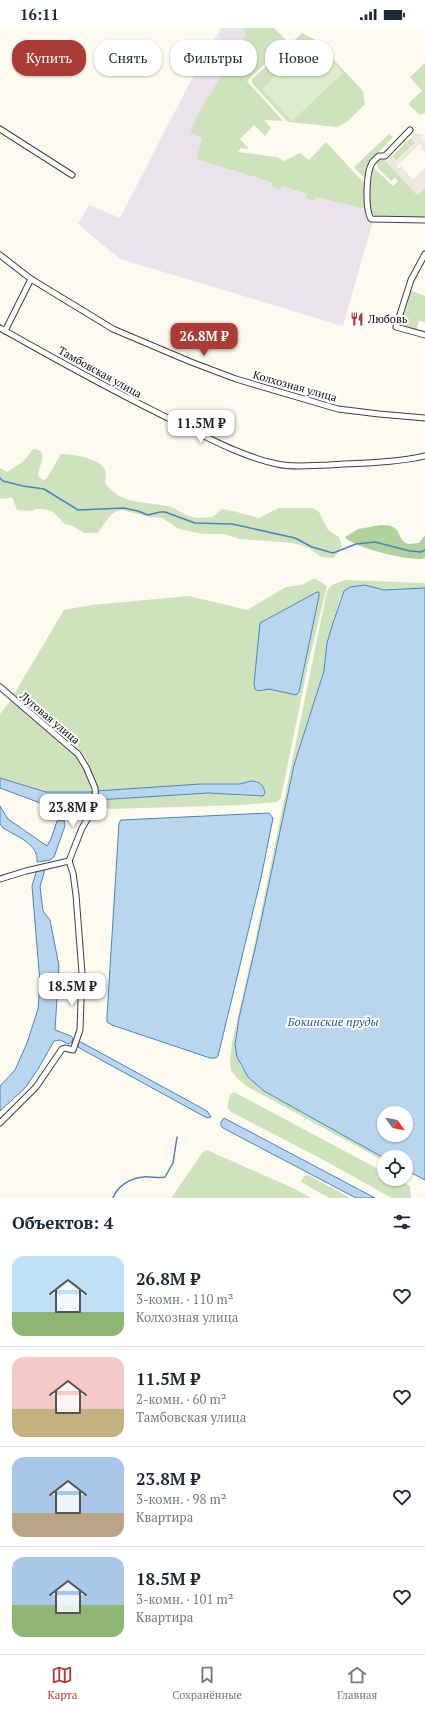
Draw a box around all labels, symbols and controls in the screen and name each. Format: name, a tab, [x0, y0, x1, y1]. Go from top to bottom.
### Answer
text: 16:11	[20, 4, 59, 24]
chip: Купить	[12, 40, 86, 76]
chip: Снять	[94, 40, 162, 76]
chip: Фильтры	[170, 40, 257, 76]
chip: Новое	[265, 40, 333, 76]
restaurant icon: Любовь	[349, 311, 365, 327]
place label: Любовь	[367, 312, 408, 326]
pin: 26.8M ₽	[167, 323, 241, 357]
text: 26.8M ₽	[180, 327, 228, 345]
street label: Тамбовская улица	[56, 343, 145, 401]
street label: Колхозная улица	[252, 367, 339, 405]
pin: 11.5M ₽	[164, 410, 238, 444]
text: 11.5M ₽	[177, 414, 225, 432]
street label: Луговая улица	[16, 688, 83, 747]
pin: 23.8M ₽	[36, 794, 110, 828]
text: 23.8M ₽	[49, 798, 97, 816]
pin: 18.5M ₽	[35, 973, 109, 1007]
text: 18.5M ₽	[48, 977, 96, 995]
water label: Бокинские пруды	[286, 1014, 379, 1029]
north arrow	[377, 1106, 413, 1142]
map controls	[377, 1106, 413, 1186]
button: locate	[377, 1150, 413, 1186]
text: Объектов: 4	[12, 1211, 113, 1234]
icon: filters	[391, 1211, 413, 1233]
text: 26.8M ₽	[136, 1267, 200, 1290]
icon: home	[44, 1272, 92, 1320]
icon: heart	[391, 1285, 413, 1307]
text: 3-комн. · 110 m²	[136, 1290, 233, 1308]
text: Колхозная улица	[136, 1308, 238, 1326]
text: 11.5M ₽	[136, 1367, 200, 1390]
icon: home	[44, 1373, 92, 1421]
icon: heart	[391, 1386, 413, 1408]
text: 2-комн. · 60 m²	[136, 1390, 226, 1408]
text: Тамбовская улица	[136, 1408, 246, 1426]
text: 23.8M ₽	[136, 1467, 200, 1490]
icon: home	[44, 1473, 92, 1521]
icon: heart	[391, 1486, 413, 1508]
text: 3-комн. · 98 m²	[136, 1490, 226, 1508]
text: Квартира	[136, 1508, 193, 1526]
text: 18.5M ₽	[136, 1567, 200, 1590]
icon: home	[44, 1573, 92, 1621]
icon: heart	[391, 1586, 413, 1608]
text: 3-комн. · 101 m²	[136, 1590, 233, 1608]
text: Квартира	[136, 1608, 193, 1626]
tab: Карта	[48, 1664, 77, 1702]
tab: Сохранённые	[172, 1664, 242, 1702]
tab: Главная	[337, 1664, 377, 1702]

